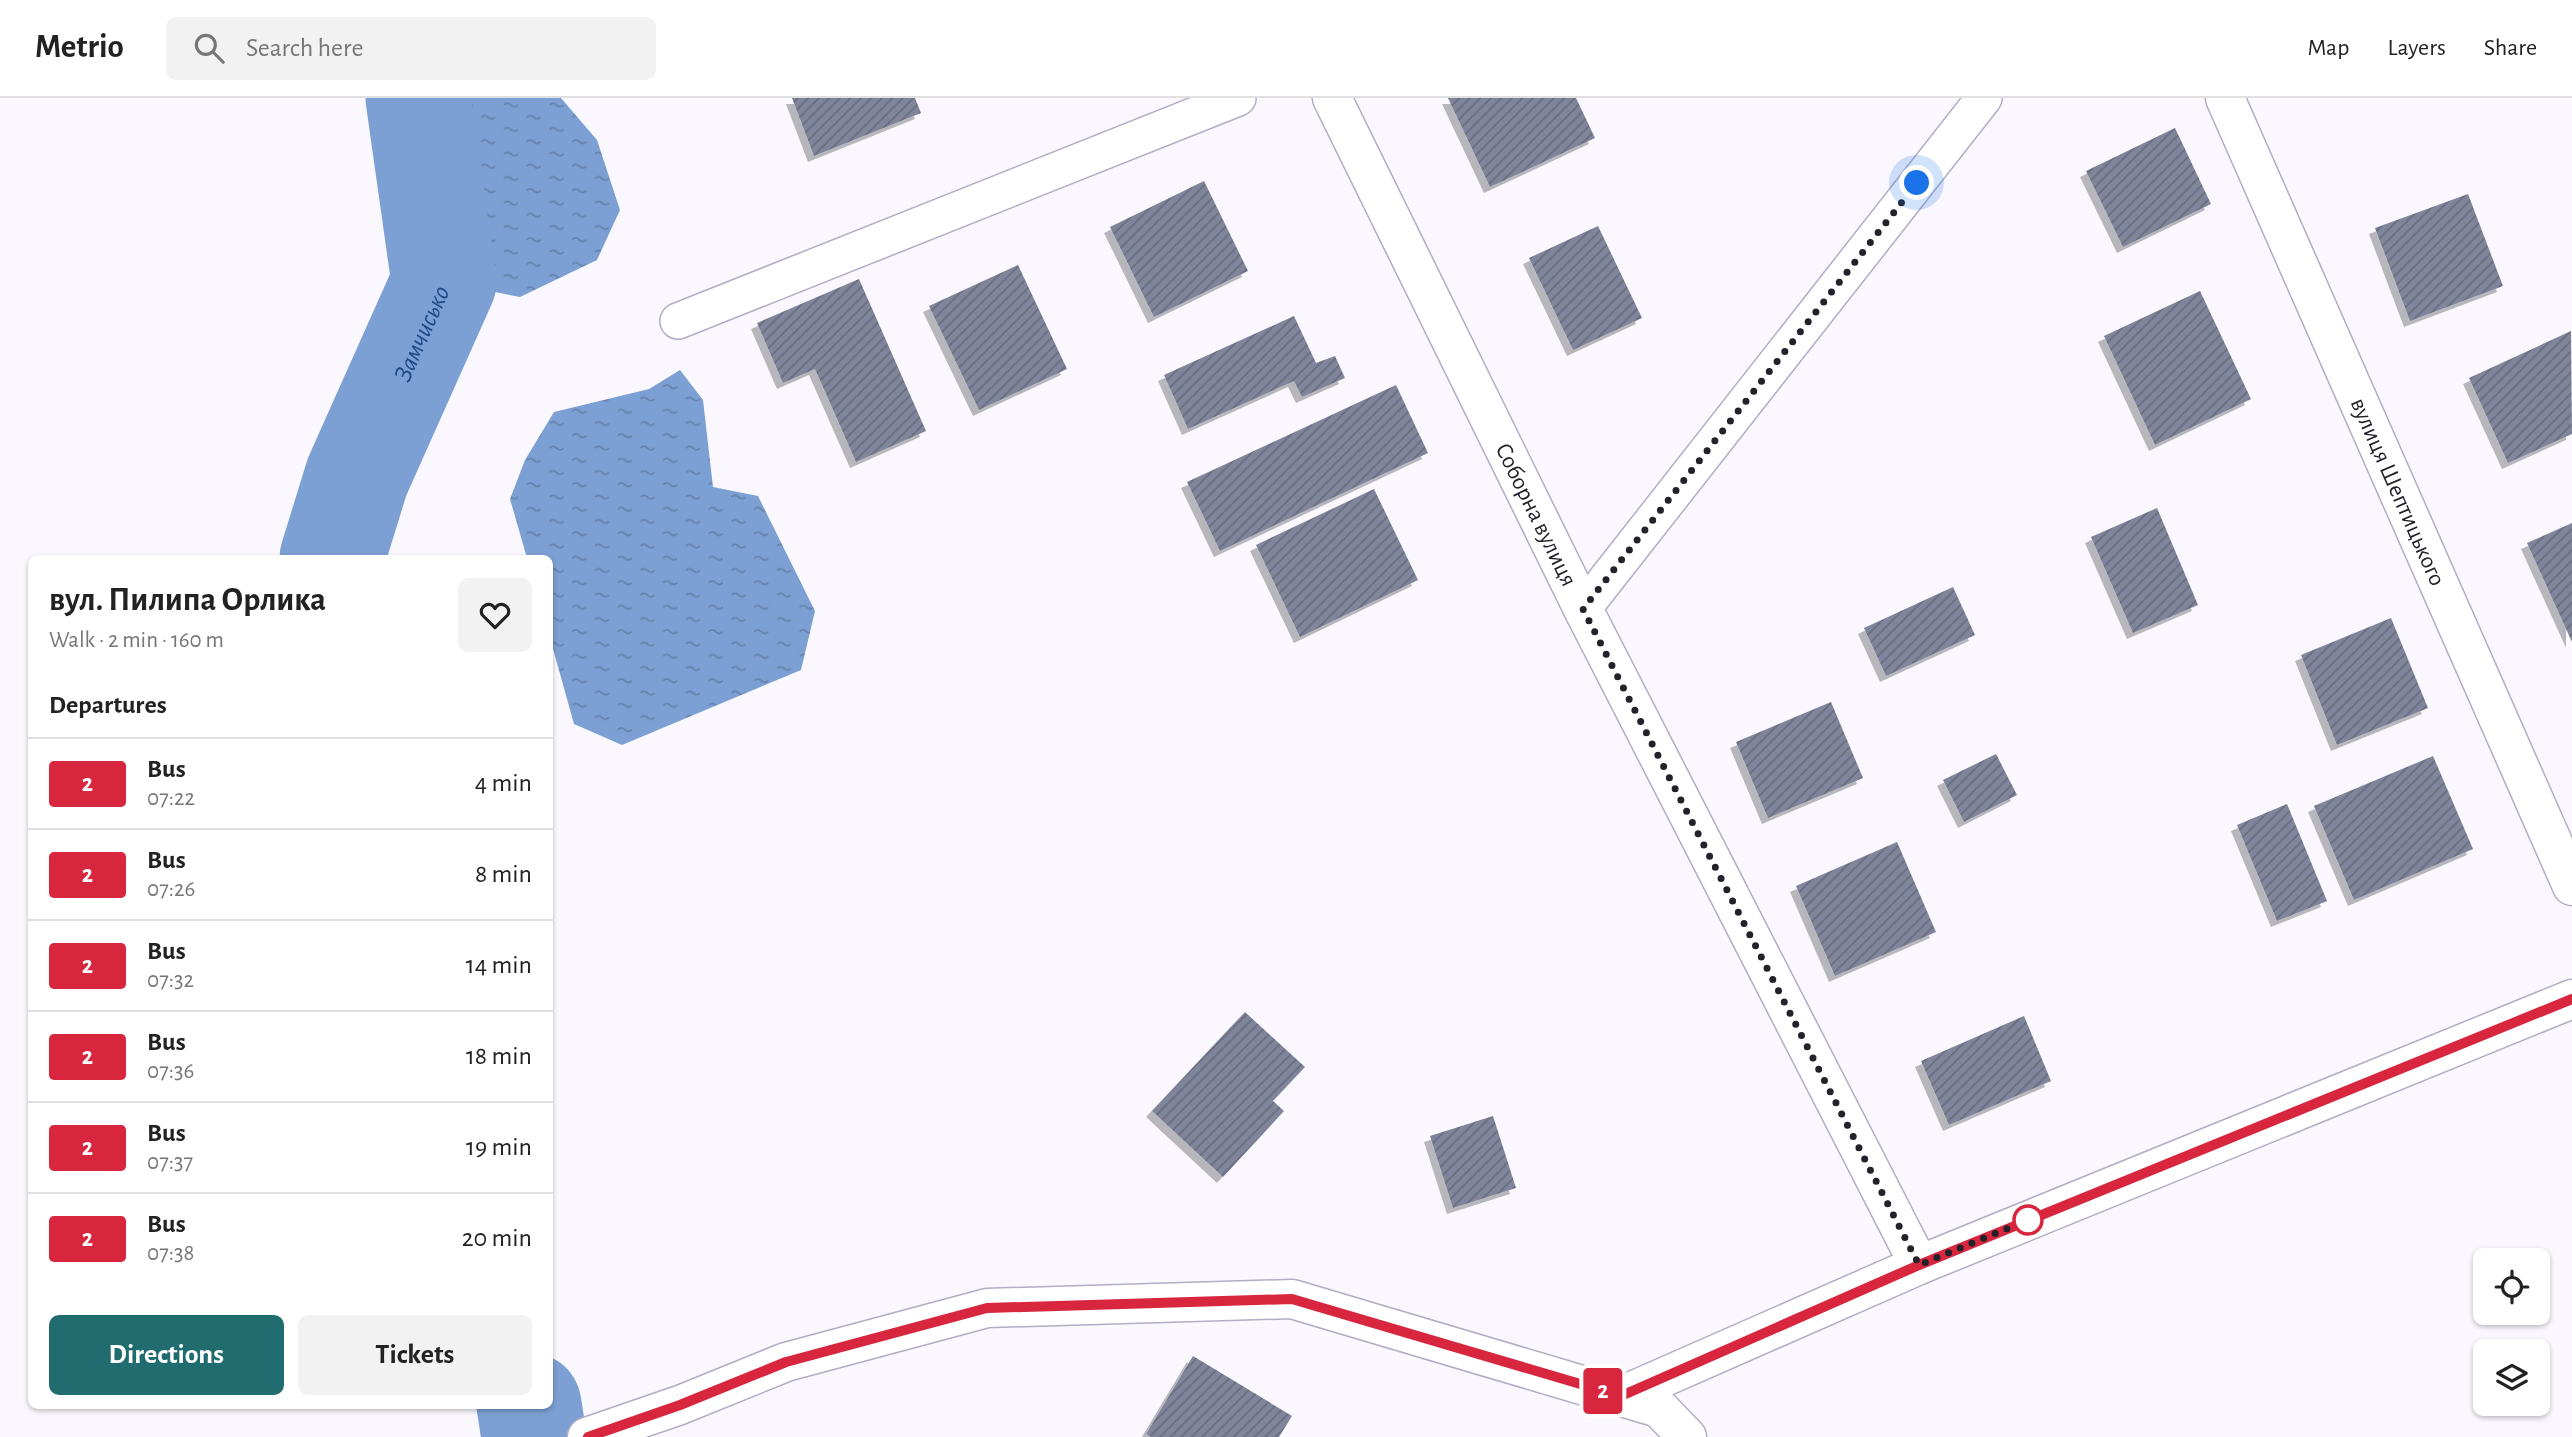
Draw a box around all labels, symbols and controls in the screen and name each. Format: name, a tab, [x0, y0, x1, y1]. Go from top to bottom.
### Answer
search box	[166, 17, 656, 80]
icon: search	[190, 29, 228, 67]
text: Metrio	[35, 31, 124, 64]
text: Search here	[246, 35, 363, 61]
text: Map	[2307, 36, 2349, 60]
text: Layers	[2387, 36, 2446, 60]
text: Share	[2484, 36, 2537, 60]
your location	[1899, 165, 1934, 200]
water label: Замчисько	[389, 282, 455, 386]
street label: вулиця Шептицького	[2346, 394, 2449, 590]
street label: Соборна вулиця	[1490, 439, 1581, 590]
button: heart	[458, 578, 532, 652]
text: вул. Пилипа Орлика	[49, 584, 326, 617]
text: Walk · 2 min · 160 m	[49, 629, 224, 652]
text: Departures	[49, 692, 167, 718]
text: Bus	[147, 756, 186, 782]
text: 4 min	[475, 770, 532, 796]
text: 2	[82, 772, 93, 796]
text: 07:22	[147, 787, 195, 810]
text: Bus	[147, 847, 186, 873]
text: 8 min	[475, 861, 532, 887]
text: 2	[82, 863, 93, 887]
text: 07:26	[147, 878, 195, 901]
text: Bus	[147, 938, 186, 964]
text: 14 min	[466, 952, 532, 978]
text: 2	[82, 954, 93, 978]
text: 07:32	[147, 969, 194, 992]
text: Bus	[147, 1029, 186, 1055]
text: 18 min	[466, 1043, 532, 1069]
text: 2	[82, 1045, 93, 1069]
text: 07:36	[147, 1060, 194, 1083]
text: Bus	[147, 1120, 186, 1146]
text: 19 min	[466, 1134, 532, 1160]
text: 2	[82, 1136, 93, 1160]
text: 07:37	[147, 1151, 193, 1174]
unlabelled marker	[2013, 1205, 2043, 1235]
text: Bus	[147, 1211, 186, 1237]
text: 20 min	[462, 1225, 532, 1251]
text: 2	[82, 1227, 93, 1251]
text: 07:38	[147, 1242, 194, 1265]
map controls	[2473, 1248, 2550, 1416]
button: locate	[2473, 1248, 2550, 1325]
button: Directions	[49, 1315, 284, 1395]
button: Tickets	[298, 1315, 532, 1395]
button: layers	[2473, 1339, 2550, 1416]
line badge: 2	[1580, 1368, 1626, 1414]
text: 2	[1597, 1379, 1609, 1403]

